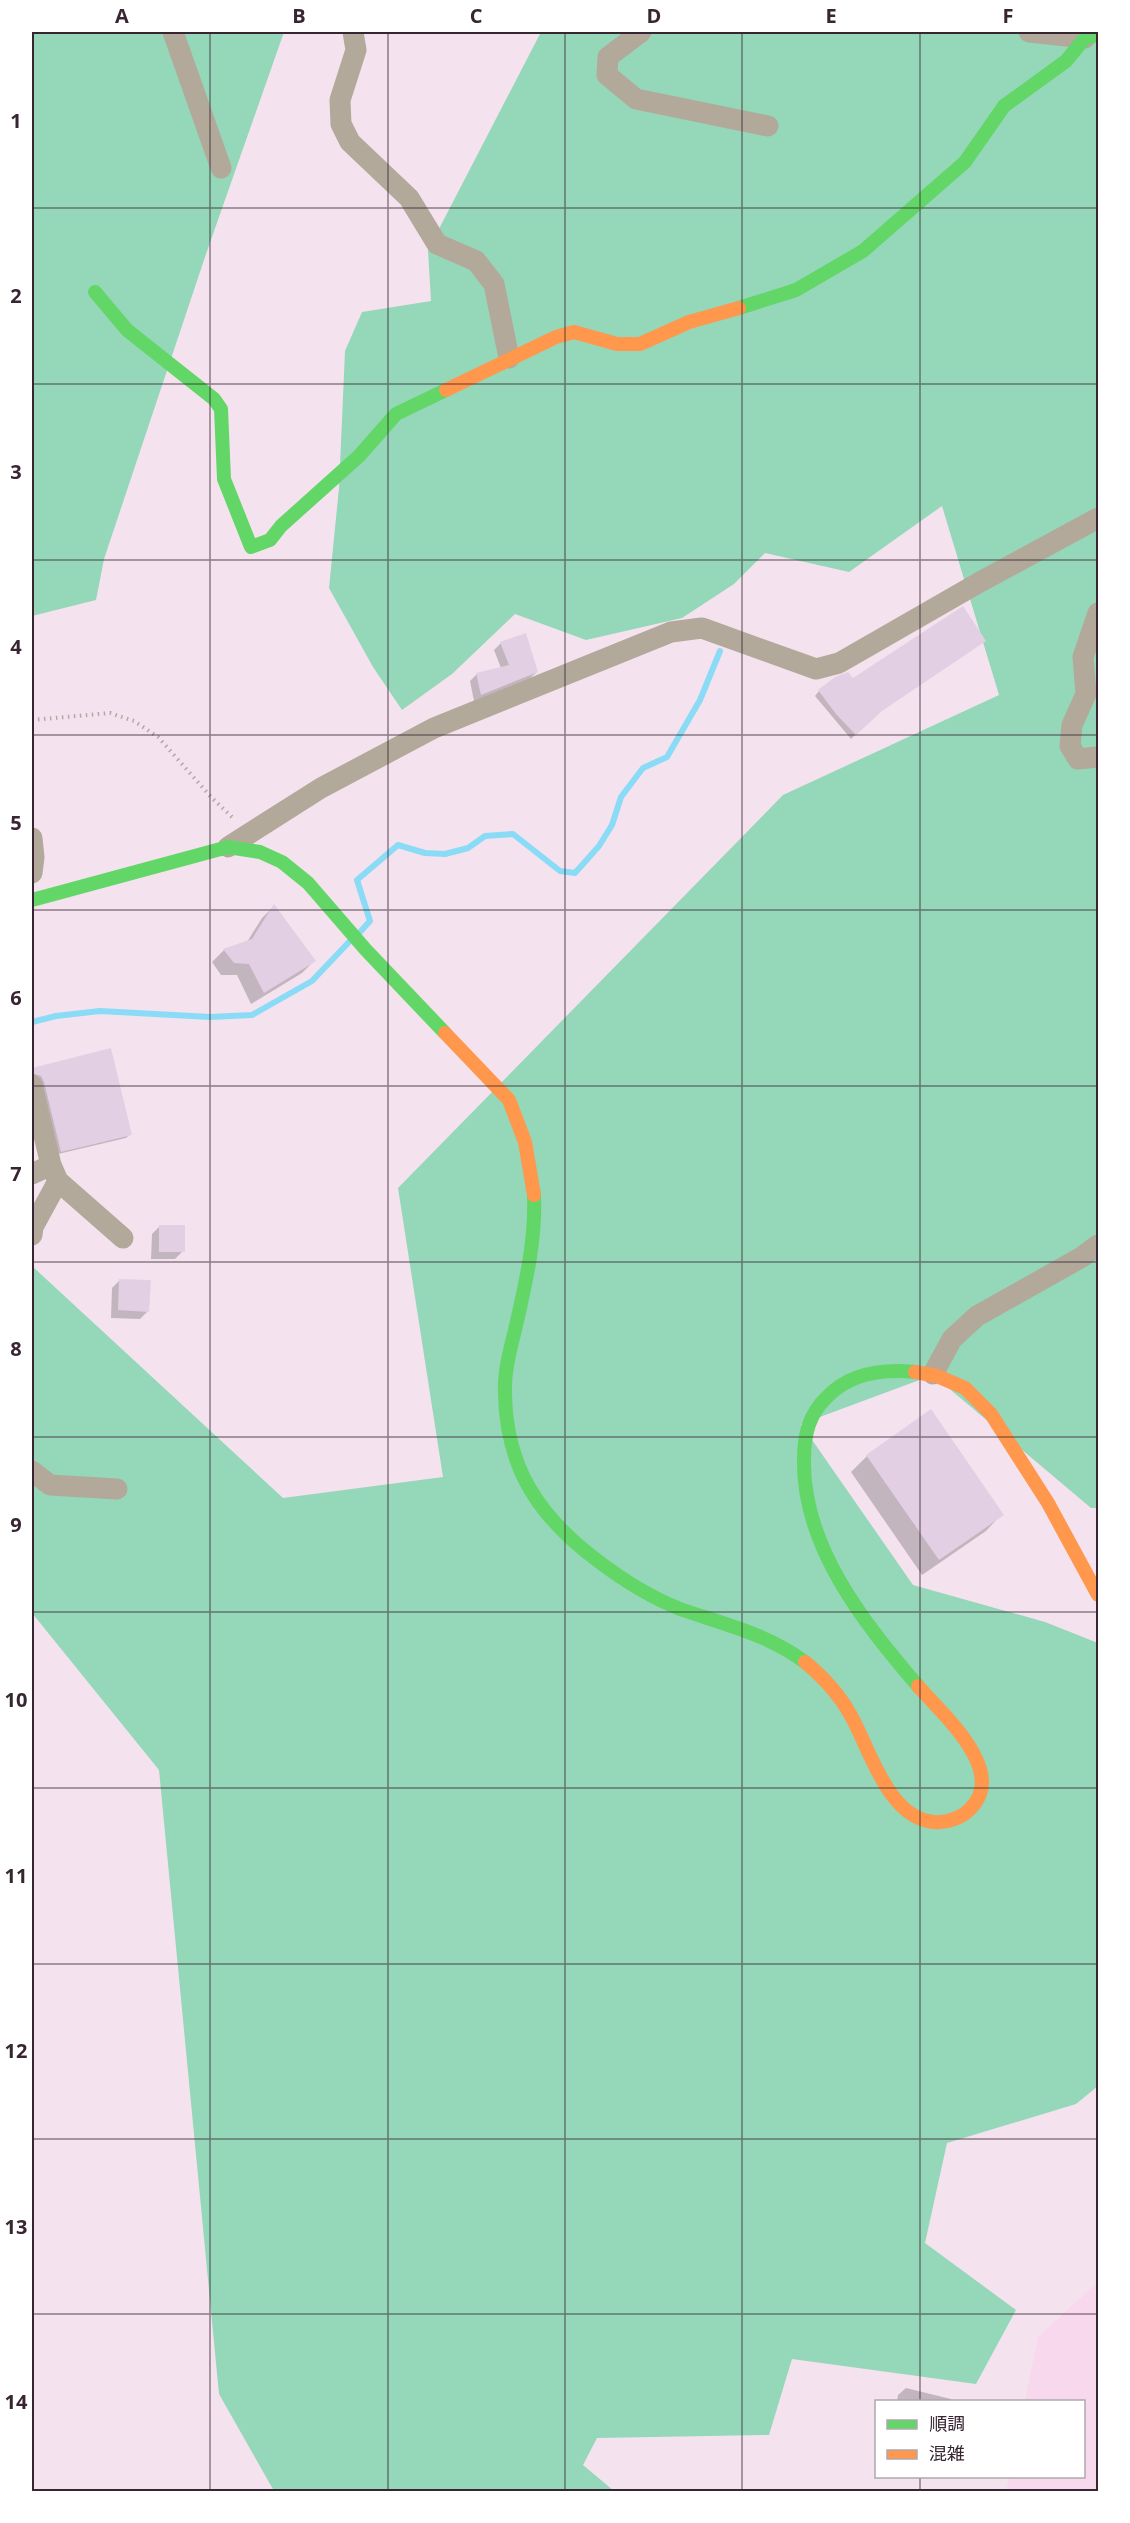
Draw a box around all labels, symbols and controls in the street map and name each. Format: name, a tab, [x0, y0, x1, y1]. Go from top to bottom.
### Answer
text: A	[115, 2, 129, 29]
text: B	[292, 2, 306, 29]
text: C	[470, 2, 483, 29]
text: D	[647, 2, 661, 29]
text: E	[825, 2, 837, 29]
text: F	[1003, 2, 1013, 29]
text: 1	[10, 107, 22, 134]
text: 2	[10, 282, 22, 309]
text: 3	[10, 458, 22, 485]
text: 4	[10, 633, 22, 660]
text: 5	[10, 809, 22, 836]
text: 6	[10, 984, 22, 1011]
text: 7	[10, 1160, 22, 1187]
text: 8	[10, 1335, 22, 1362]
text: 9	[10, 1511, 22, 1538]
text: 10	[5, 1686, 27, 1713]
text: 11	[5, 1862, 27, 1889]
text: 12	[5, 2037, 27, 2064]
text: 13	[5, 2213, 27, 2240]
text: 14	[5, 2388, 28, 2415]
legend	[875, 2400, 1085, 2478]
text: 順調	[929, 2411, 965, 2435]
text: 混雑	[929, 2441, 965, 2465]

